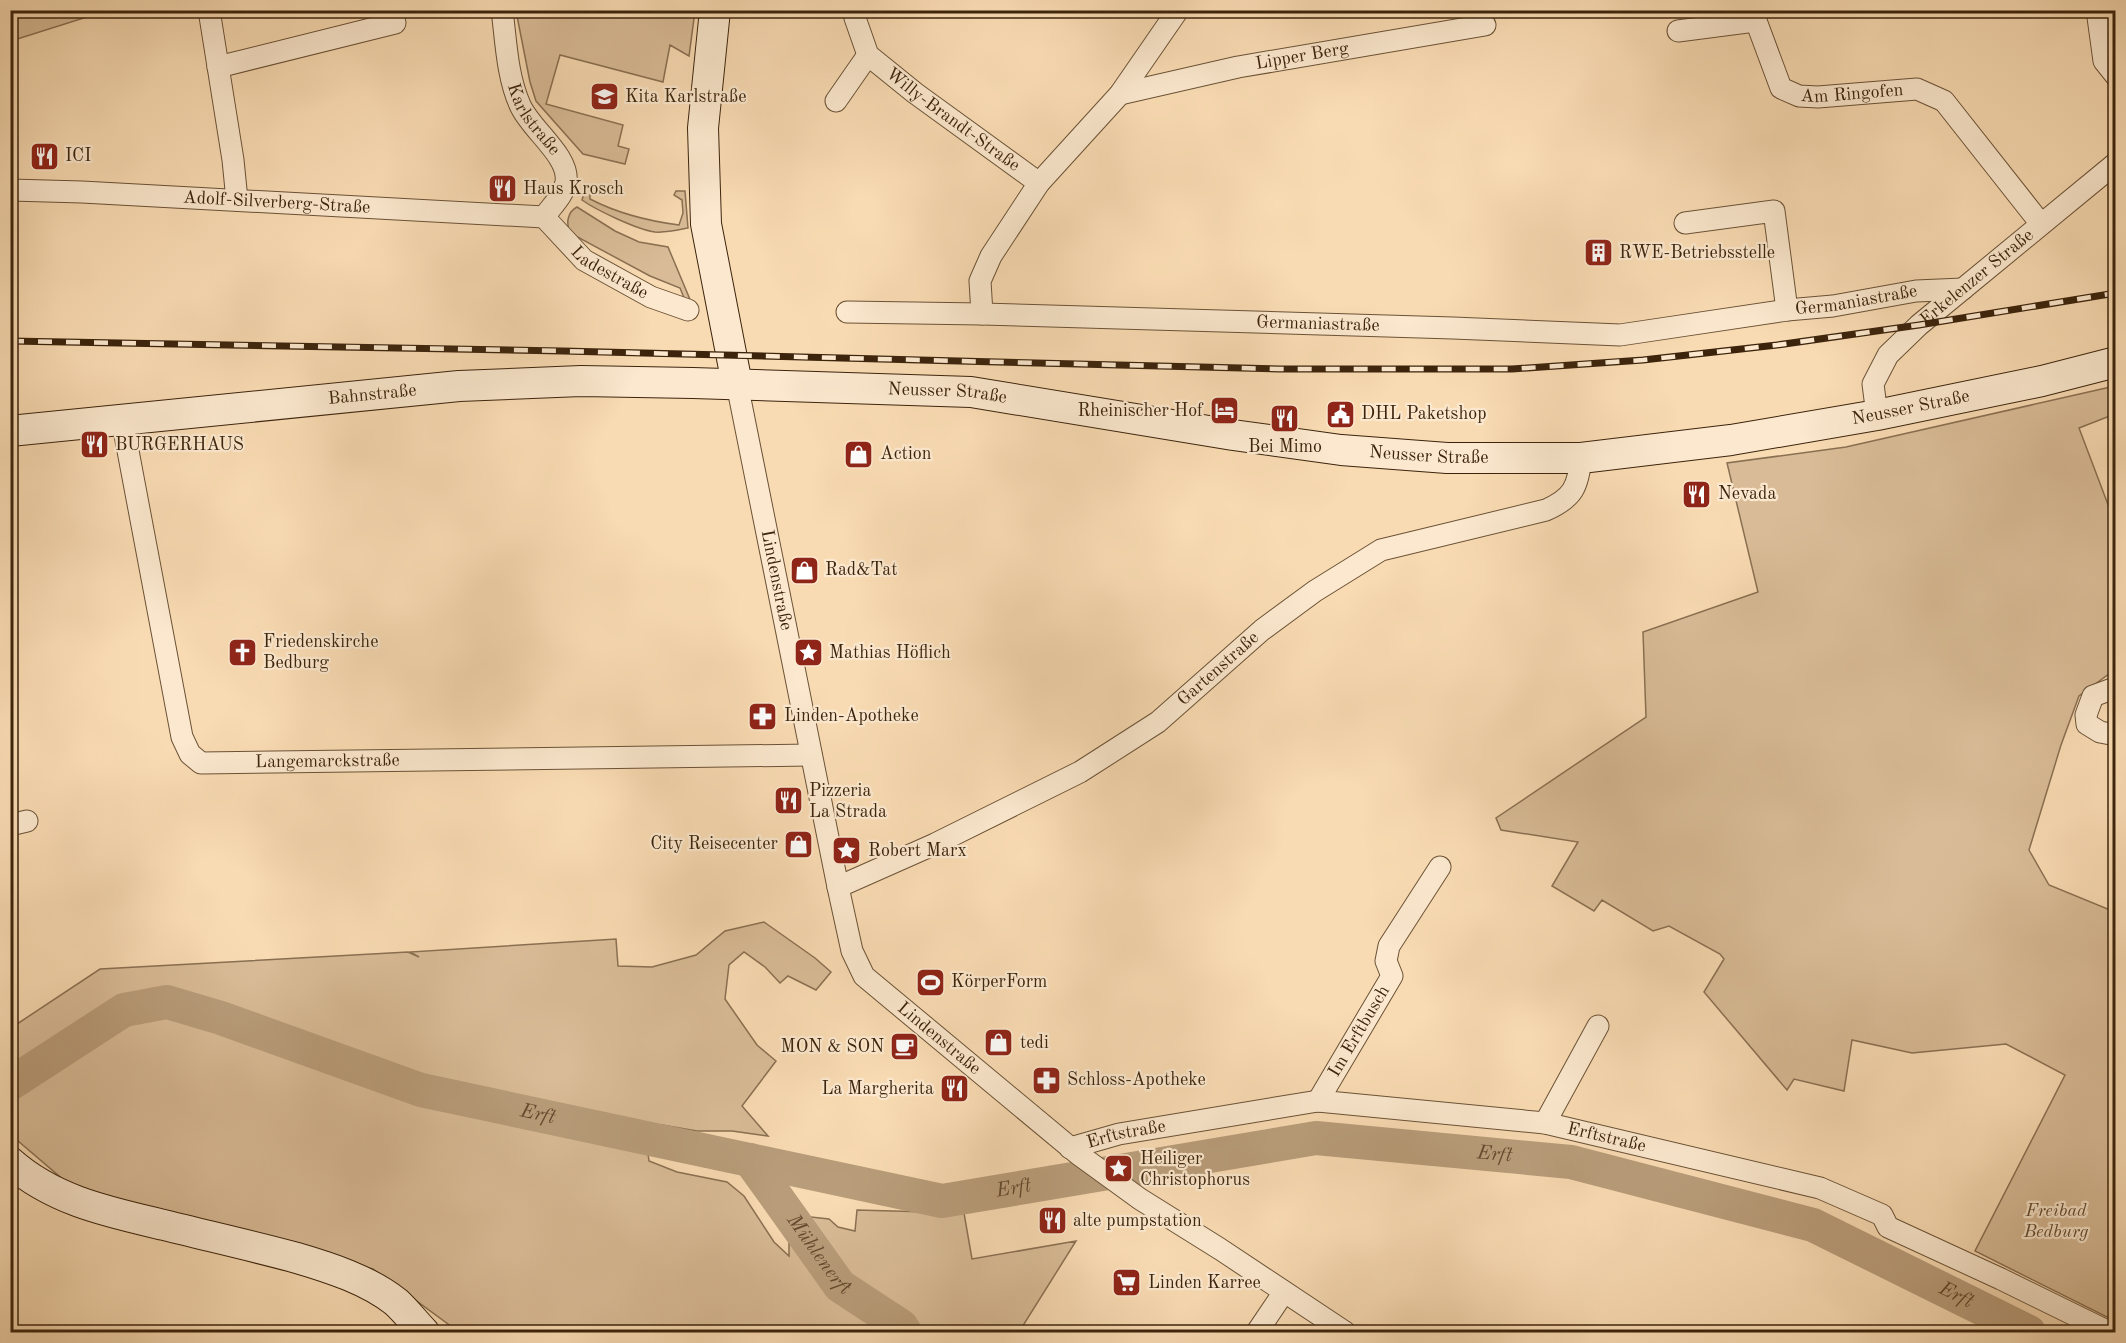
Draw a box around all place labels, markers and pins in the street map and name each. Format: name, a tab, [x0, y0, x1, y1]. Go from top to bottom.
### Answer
school or university icon: Kita Karlstraße	[588, 81, 620, 113]
place label: Kita Karlstraße	[625, 88, 747, 106]
restaurant icon: ICI	[28, 140, 60, 172]
place label: ICI	[65, 147, 91, 165]
restaurant icon: Haus Krosch	[486, 173, 518, 205]
place label: Haus Krosch	[523, 180, 624, 198]
building icon: RWE-Betriebsstelle	[1582, 237, 1614, 269]
place label: RWE-Betriebsstelle	[1619, 244, 1775, 262]
hotel icon: Rheinischer Hof	[1208, 395, 1240, 427]
public building icon: DHL Paketshop	[1324, 398, 1356, 430]
place label: Rheinischer Hof	[1077, 402, 1204, 420]
restaurant icon: Bei Mimo	[1269, 402, 1301, 434]
place label: DHL Paketshop	[1361, 405, 1486, 423]
restaurant icon: BURGERHAUS	[78, 429, 110, 461]
place label: BURGERHAUS	[115, 436, 244, 454]
shop icon: Action	[843, 438, 875, 470]
place label: Bei Mimo	[1248, 438, 1322, 456]
place label: Action	[880, 445, 932, 463]
restaurant icon: Nevada	[1681, 478, 1713, 510]
place label: Nevada	[1718, 485, 1776, 503]
shop icon: Rad&Tat	[788, 554, 820, 586]
place label: Rad&Tat	[825, 561, 897, 579]
place label: Friedenskirche Bedburg	[263, 633, 378, 672]
church icon: Friedenskirche Bedburg	[226, 636, 258, 668]
place icon: Mathias Höflich	[792, 637, 824, 669]
place label: Mathias Höflich	[829, 644, 951, 662]
pharmacy icon: Linden-Apotheke	[747, 700, 779, 732]
place label: Linden-Apotheke	[784, 707, 919, 725]
place label: Pizzeria La Strada	[809, 782, 887, 821]
restaurant icon: Pizzeria La Strada	[772, 785, 804, 817]
shop icon: City Reisecenter	[783, 828, 815, 860]
place label: City Reisecenter	[650, 835, 779, 853]
place icon: Robert Marx	[831, 835, 863, 867]
place label: Robert Marx	[868, 842, 967, 860]
sports icon: KörperForm	[914, 966, 946, 998]
place label: KörperForm	[951, 973, 1047, 991]
shop icon: tedi	[983, 1027, 1015, 1059]
cafe icon: MON & SON	[889, 1031, 921, 1063]
place label: tedi	[1020, 1034, 1049, 1052]
place label: MON & SON	[781, 1038, 884, 1056]
pharmacy icon: Schloss-Apotheke	[1030, 1064, 1062, 1096]
place label: Schloss-Apotheke	[1067, 1071, 1206, 1089]
restaurant icon: La Margherita	[939, 1073, 971, 1105]
place label: La Margherita	[821, 1080, 934, 1098]
place label: Heiliger Christophorus	[1140, 1150, 1250, 1189]
place icon: Heiliger Christophorus	[1103, 1153, 1135, 1185]
restaurant icon: alte pumpstation	[1036, 1205, 1068, 1237]
place label: alte pumpstation	[1073, 1212, 1202, 1230]
supermarket icon: Linden Karree	[1111, 1267, 1143, 1299]
place label: Linden Karree	[1148, 1274, 1261, 1292]

